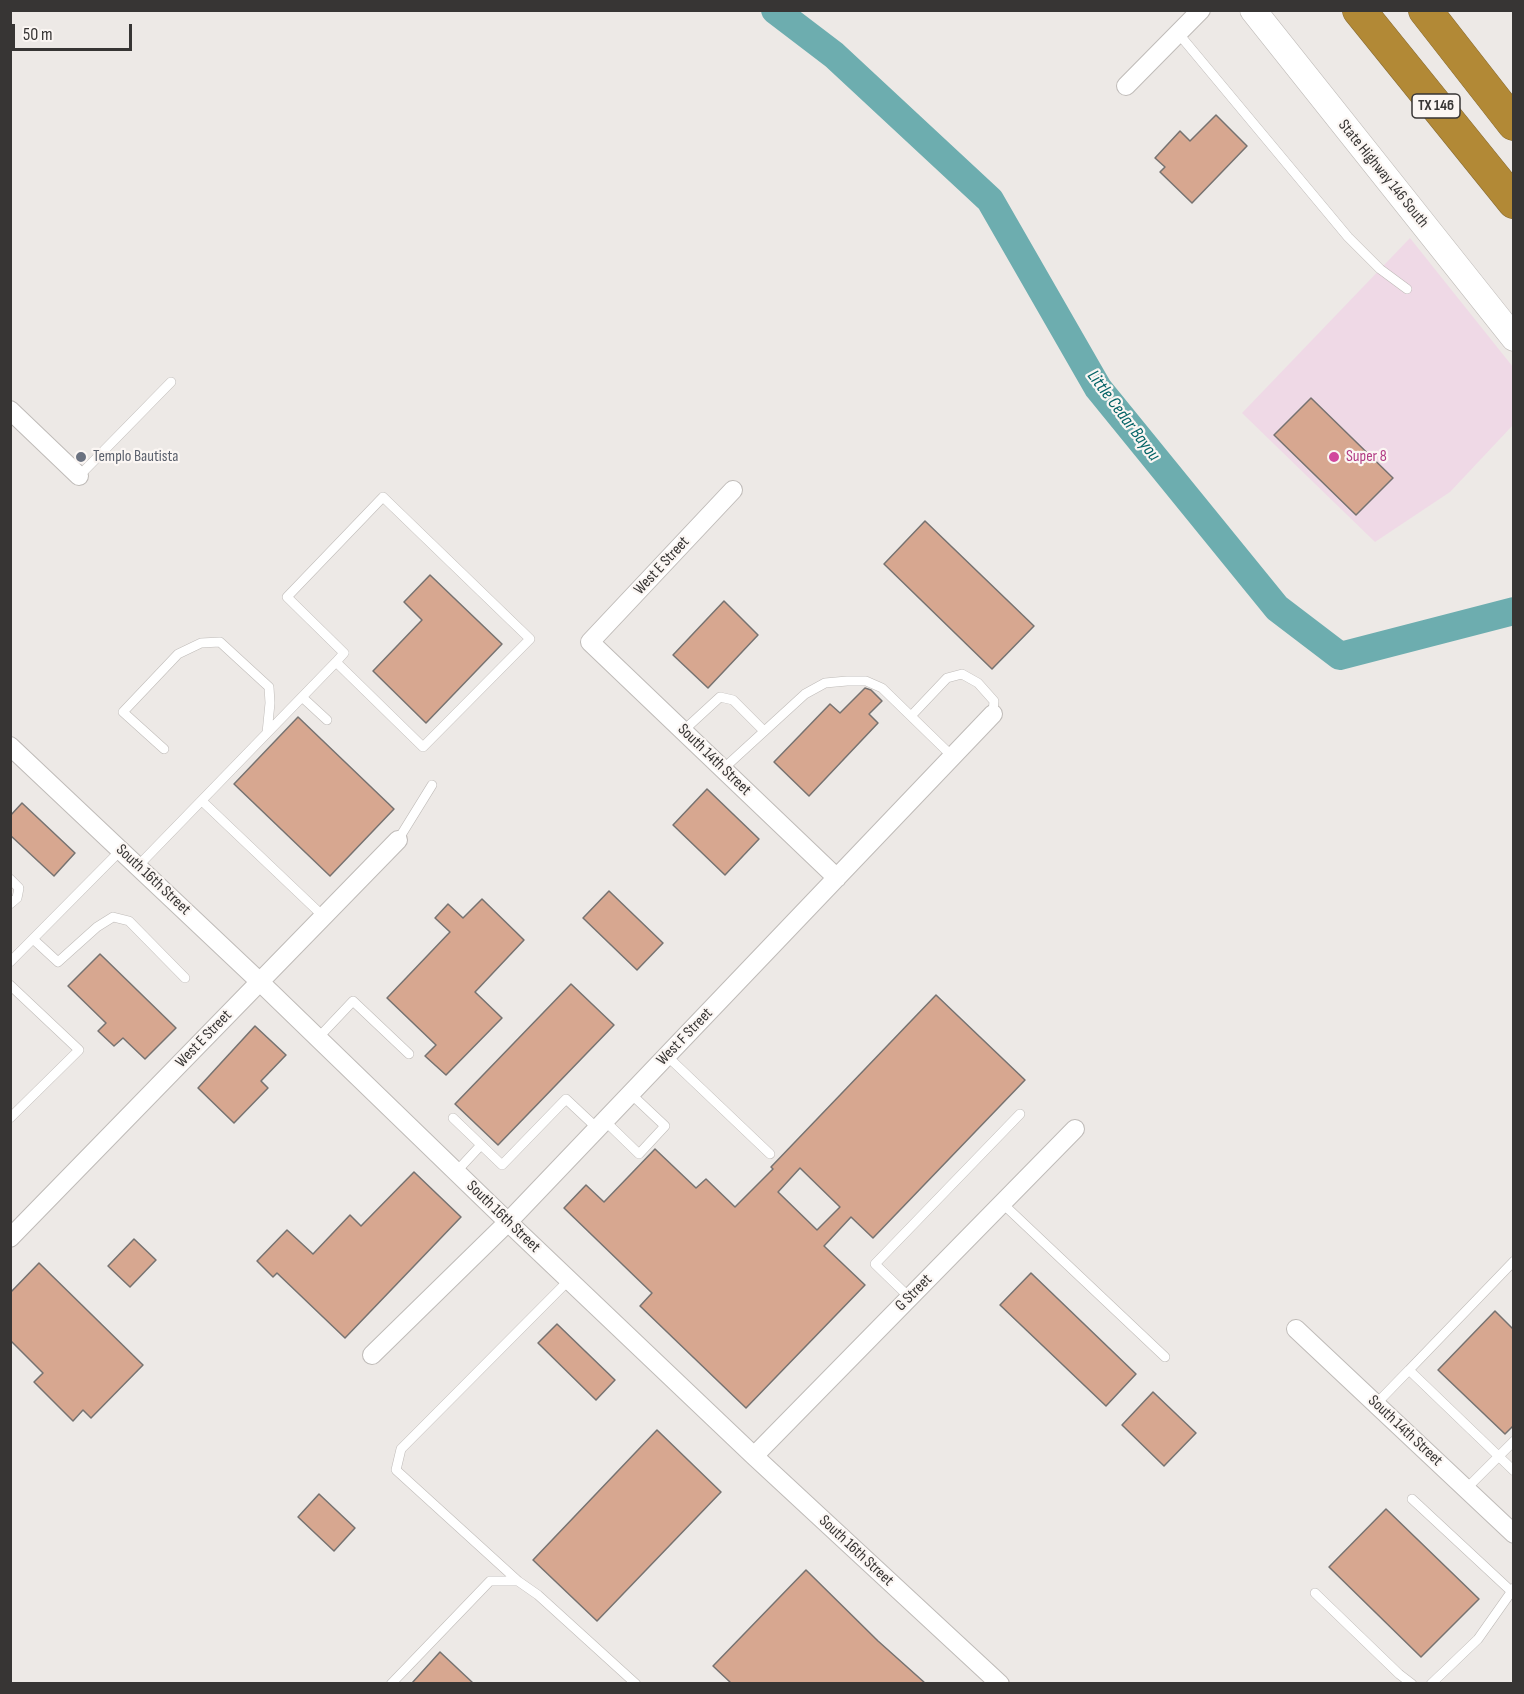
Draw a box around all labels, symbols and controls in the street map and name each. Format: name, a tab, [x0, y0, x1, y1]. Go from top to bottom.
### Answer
scale bar	[15, 12, 135, 50]
text: 50 m	[23, 24, 53, 45]
road number: TX 146	[1412, 94, 1460, 118]
street label: State Highway 146 South	[1334, 116, 1432, 232]
water label: Little Cedar Bayou	[1082, 366, 1164, 466]
place label: Templo Bautista	[93, 447, 179, 467]
place label: Super 8	[1346, 447, 1387, 467]
marker: Templo Bautista	[74, 450, 88, 464]
marker: Super 8	[1327, 450, 1341, 464]
street label: West E Street	[630, 533, 694, 599]
street label: South 14th Street	[673, 720, 755, 800]
street label: South 16th Street	[112, 841, 194, 919]
street label: West F Street	[653, 1004, 717, 1070]
street label: West E Street	[172, 1006, 236, 1072]
street label: South 16th Street	[462, 1177, 544, 1257]
street label: G Street	[892, 1271, 936, 1315]
street label: South 14th Street	[1364, 1392, 1446, 1470]
street label: South 16th Street	[815, 1512, 897, 1590]

